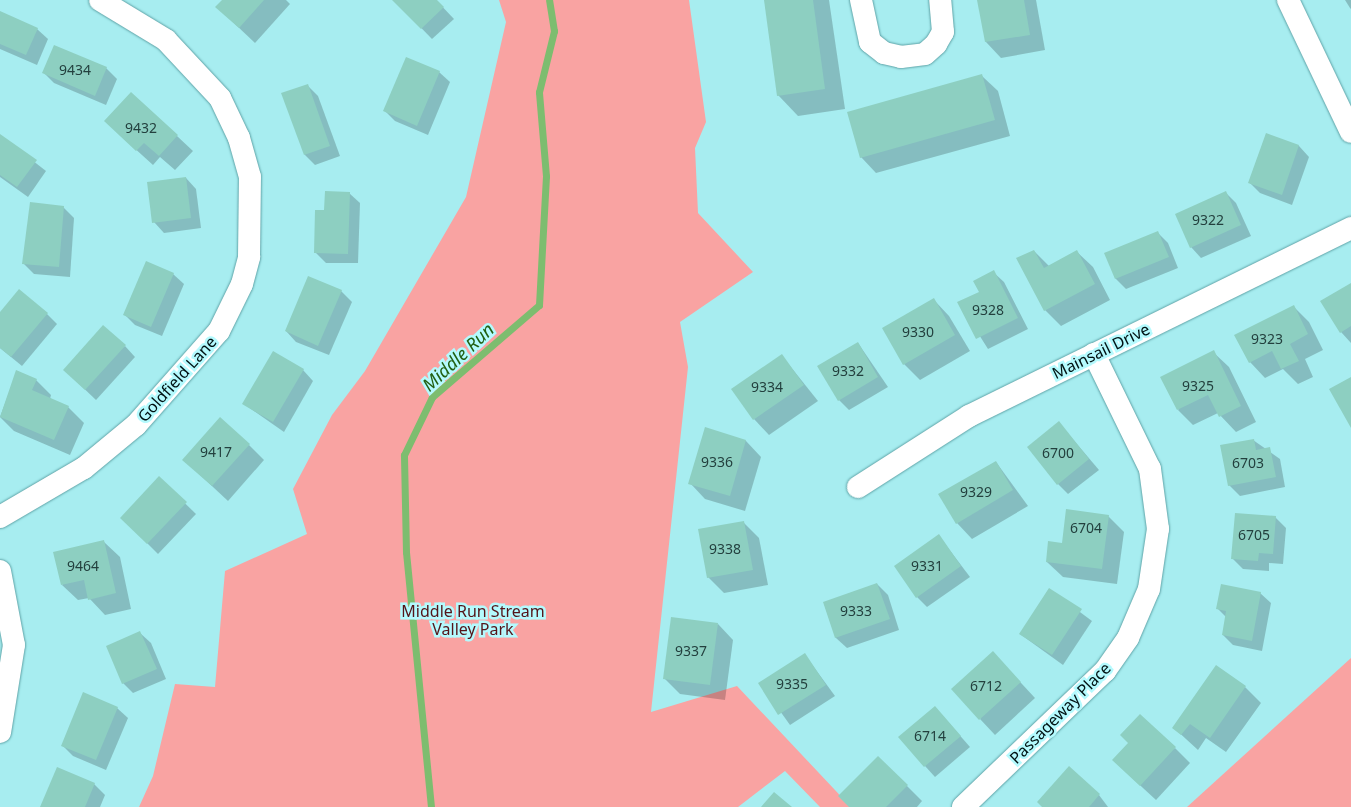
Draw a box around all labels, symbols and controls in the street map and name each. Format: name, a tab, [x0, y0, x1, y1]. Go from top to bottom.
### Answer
house number: 9434	[59, 62, 91, 78]
house number: 9432	[125, 120, 157, 136]
house number: 9322	[1192, 212, 1224, 228]
house number: 9328	[972, 302, 1004, 318]
water label: Middle Run	[418, 318, 498, 396]
street label: Mainsail Drive	[1049, 319, 1153, 383]
house number: 9330	[902, 324, 934, 340]
house number: 9323	[1251, 331, 1283, 347]
street label: Goldfield Lane	[134, 332, 220, 426]
house number: 9332	[832, 363, 864, 379]
house number: 9325	[1182, 378, 1214, 394]
house number: 9334	[751, 379, 783, 395]
house number: 9417	[200, 444, 232, 460]
house number: 6700	[1042, 445, 1074, 461]
house number: 9336	[701, 454, 733, 470]
house number: 6703	[1232, 455, 1264, 471]
house number: 9329	[960, 484, 992, 500]
house number: 6704	[1070, 520, 1102, 536]
house number: 6705	[1238, 527, 1270, 543]
house number: 9338	[709, 541, 741, 557]
house number: 9464	[67, 558, 99, 574]
house number: 9331	[911, 558, 943, 574]
park label: Middle Run Stream Valley Park	[401, 601, 545, 639]
house number: 9333	[840, 603, 872, 619]
house number: 9337	[675, 643, 707, 659]
street label: Passageway Place	[1006, 659, 1114, 767]
house number: 9335	[776, 676, 808, 692]
house number: 6712	[970, 678, 1002, 694]
house number: 6714	[914, 728, 946, 744]

